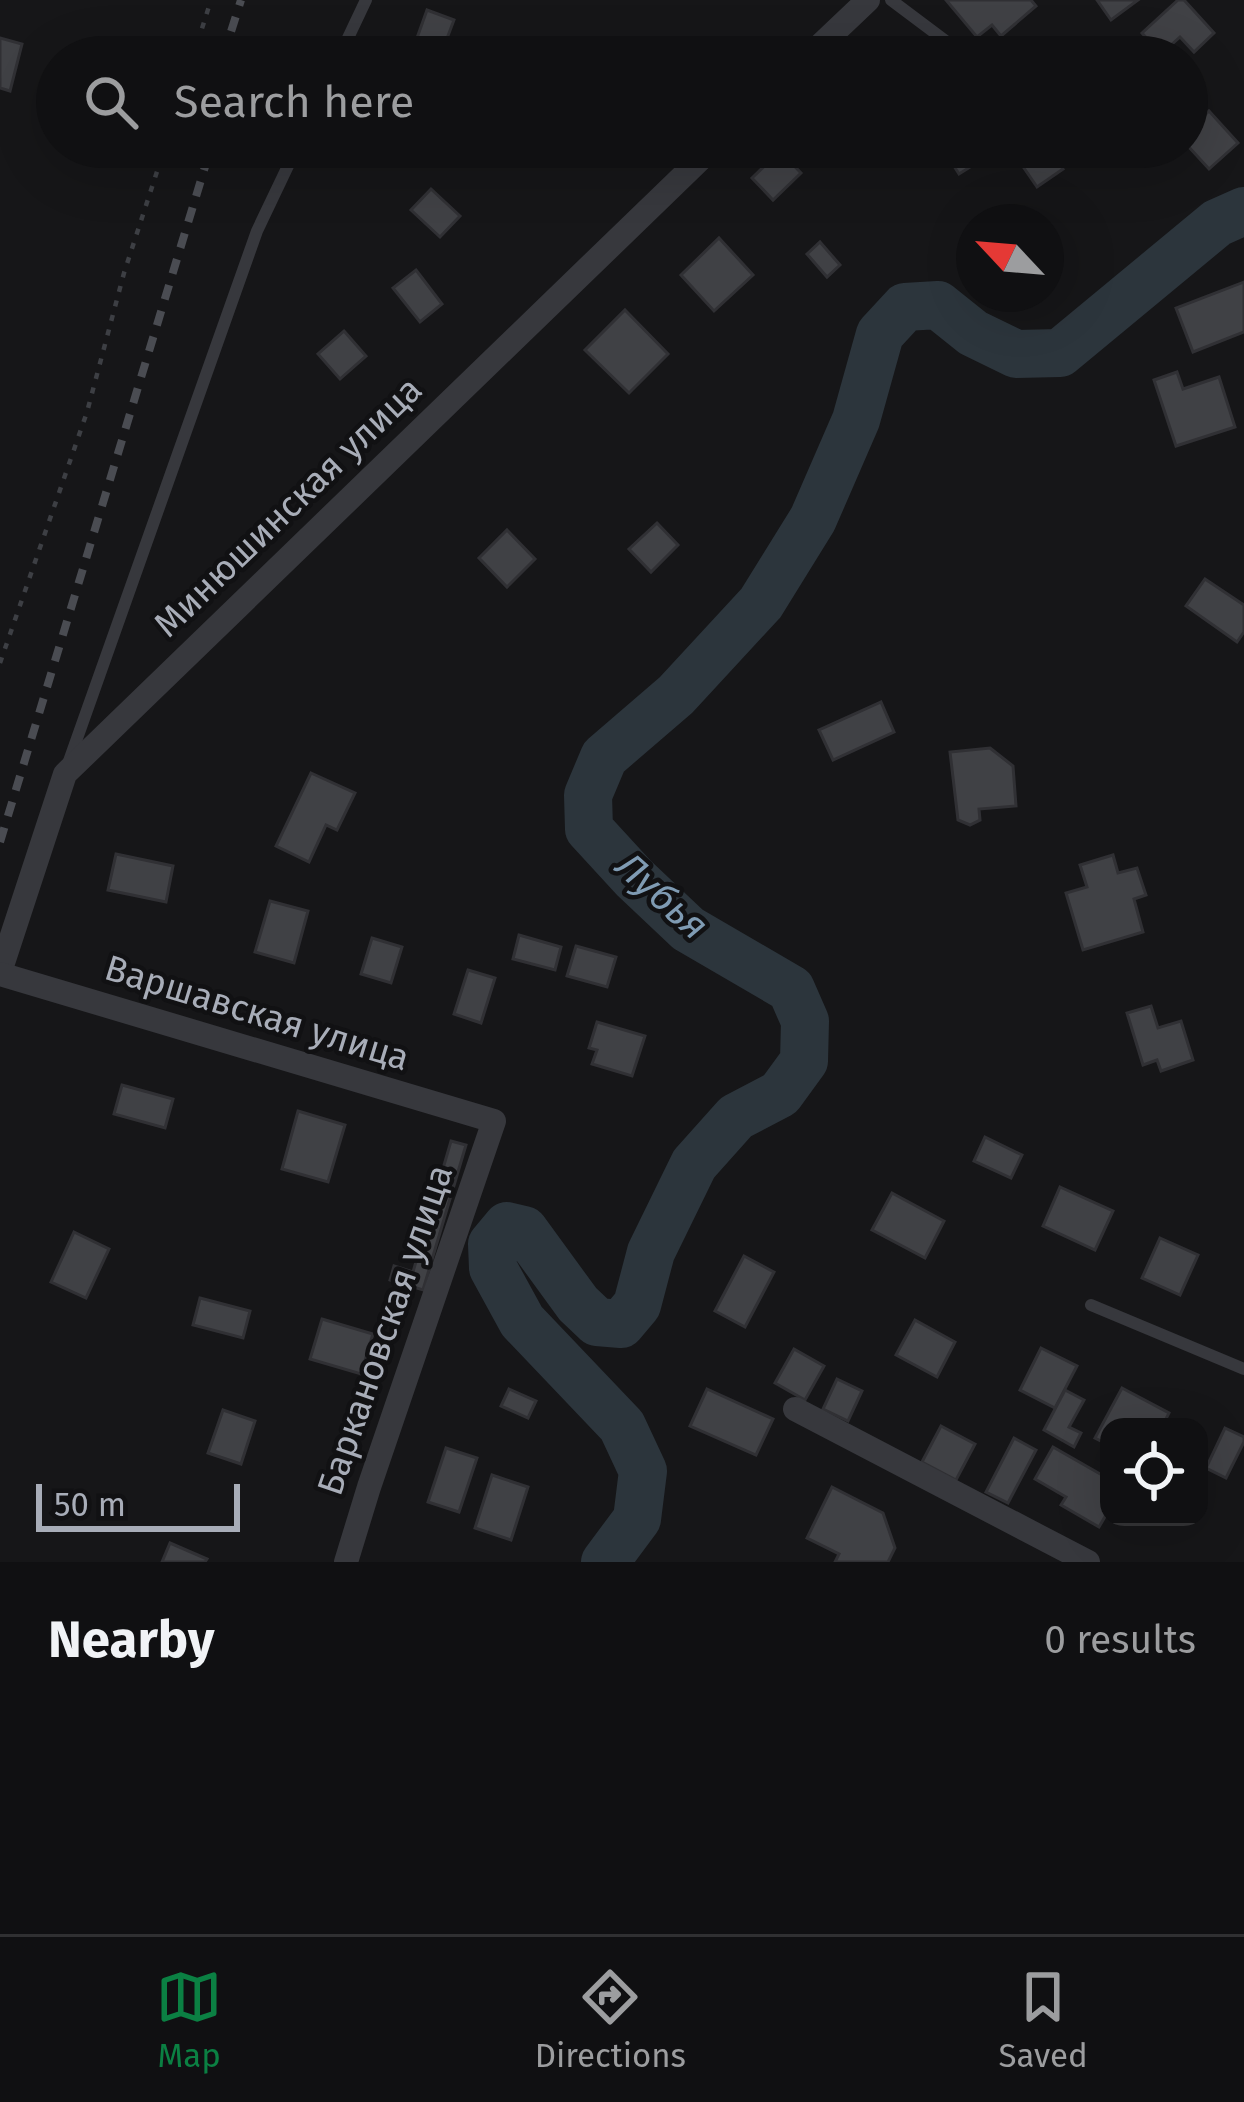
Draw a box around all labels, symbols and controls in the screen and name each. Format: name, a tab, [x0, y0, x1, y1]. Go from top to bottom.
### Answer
search box	[36, 36, 1208, 168]
icon: search	[78, 69, 144, 135]
text: Search here	[174, 75, 414, 129]
north arrow	[956, 204, 1064, 312]
street label: Минюшинская улица	[145, 368, 431, 646]
water label: Лубья	[606, 842, 718, 949]
street label: Варшавская улица	[100, 946, 414, 1080]
street label: Баркановская улица	[308, 1159, 462, 1501]
map controls	[1100, 1418, 1208, 1526]
button: locate	[1100, 1418, 1208, 1526]
scale bar	[36, 1478, 240, 1531]
text: 50 m	[54, 1485, 126, 1525]
text: Nearby	[48, 1609, 214, 1671]
text: 0 results	[1044, 1617, 1196, 1663]
tab: Map	[156, 1964, 222, 2076]
tab: Directions	[535, 1964, 686, 2076]
tab: Saved	[998, 1964, 1088, 2076]

